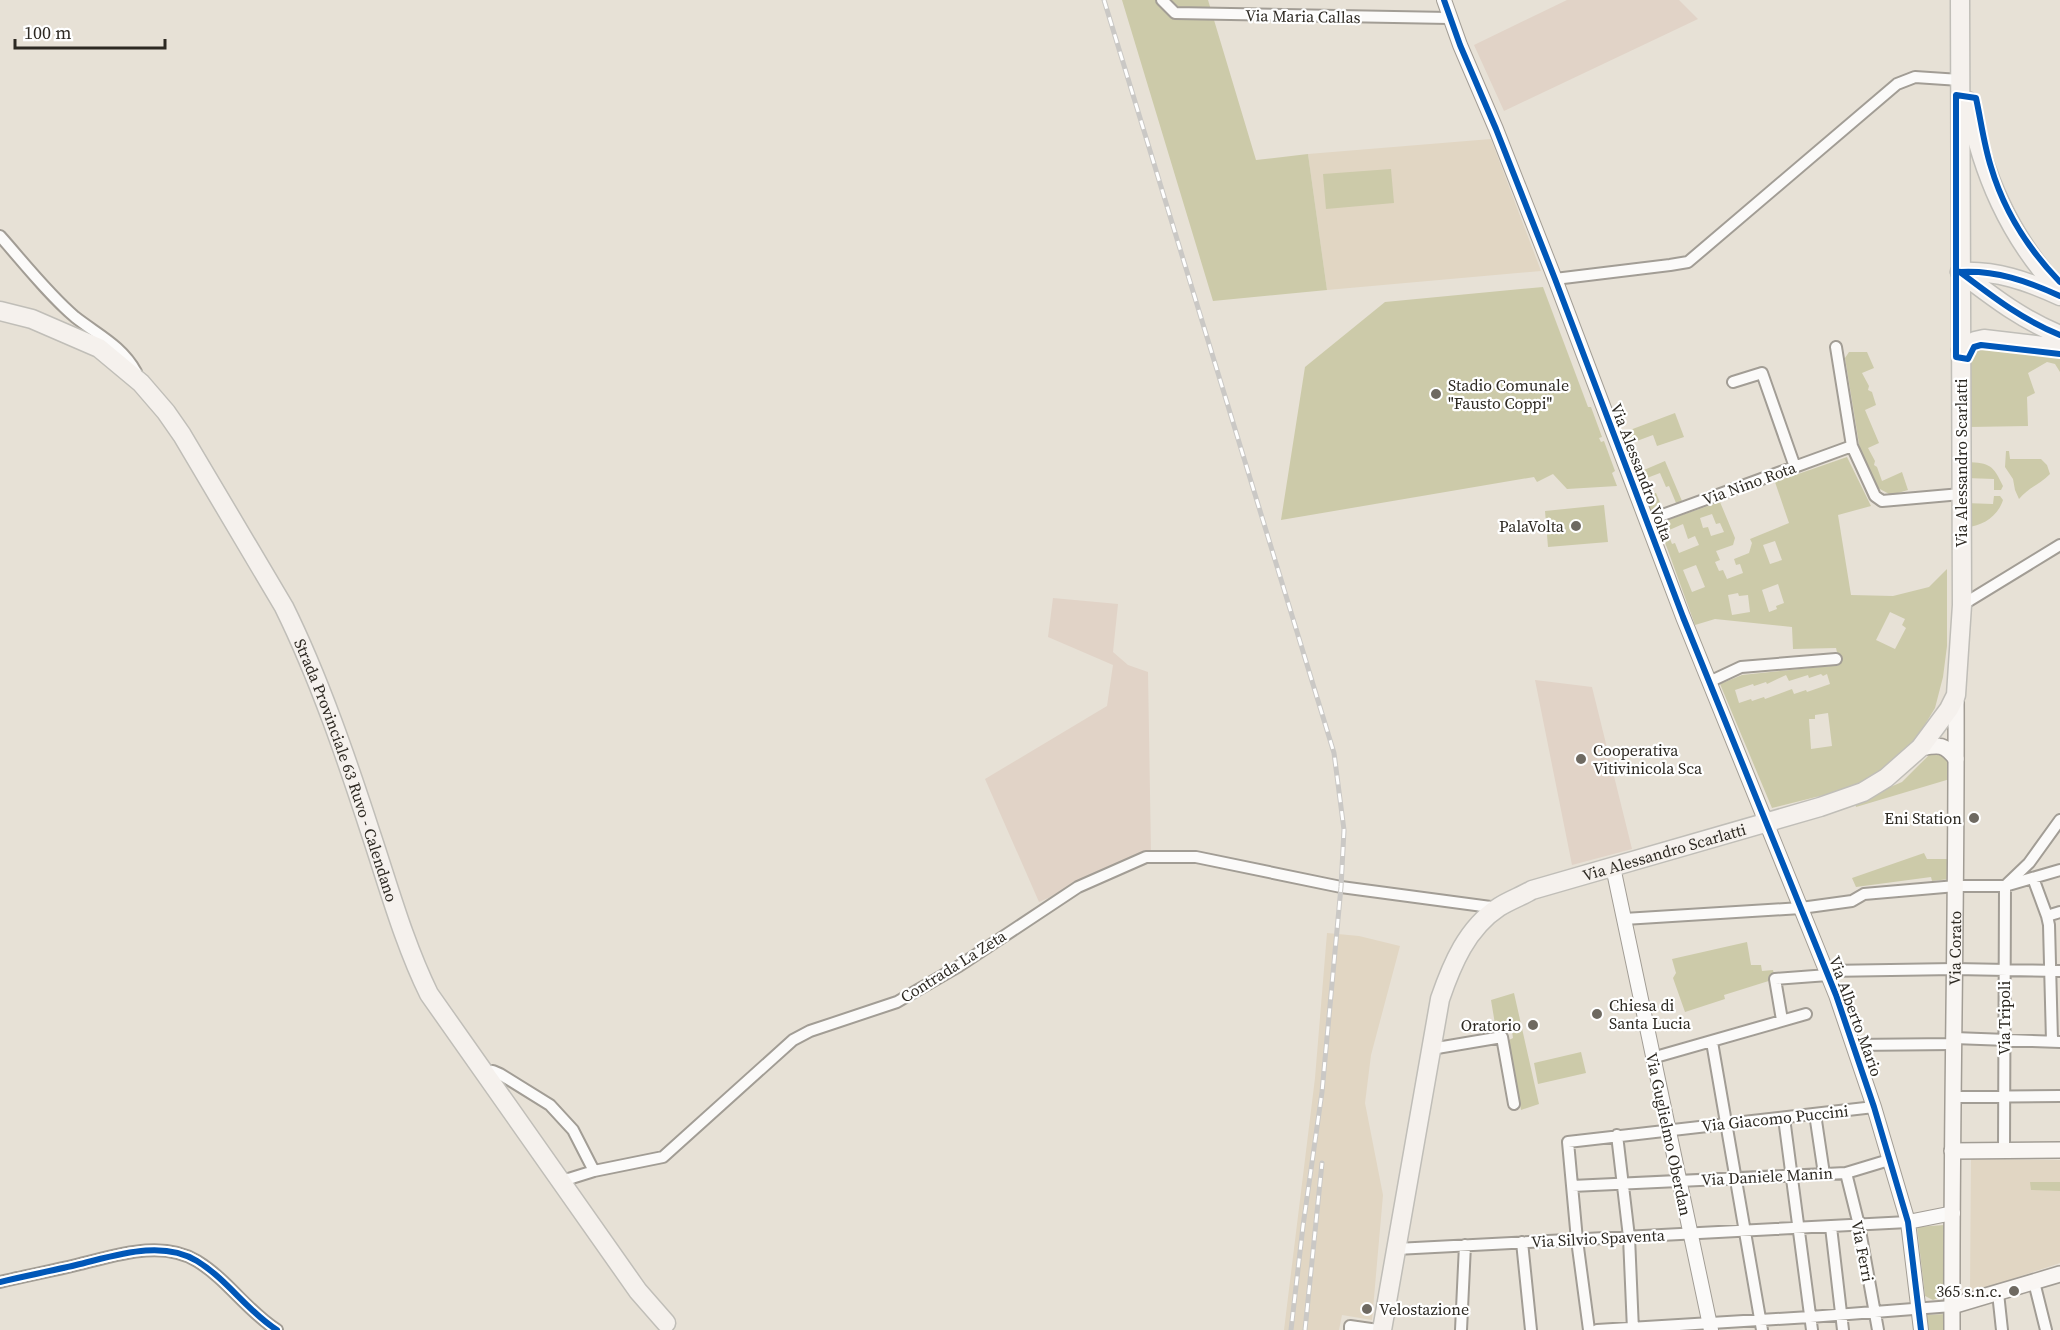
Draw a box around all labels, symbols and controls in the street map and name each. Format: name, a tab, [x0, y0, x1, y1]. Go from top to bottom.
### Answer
street label: Via Maria Callas	[1245, 4, 1361, 28]
scale bar	[15, 12, 165, 50]
text: 100 m	[24, 20, 71, 45]
place label: Stadio Comunale "Fausto Coppi"	[1448, 374, 1569, 414]
street label: Via Alessandro Scarlatti	[1950, 378, 1972, 548]
marker: Stadio Comunale "Fausto Coppi"	[1429, 387, 1443, 401]
street label: Via Alessandro Volta	[1606, 400, 1679, 545]
street label: Via Nino Rota	[1699, 456, 1800, 510]
place label: PalaVolta	[1499, 515, 1565, 537]
marker: PalaVolta	[1569, 519, 1583, 533]
street label: Strada Provinciale 63 Ruvo - Calendano	[289, 635, 403, 905]
place label: Cooperativa Vitivinicola Sca	[1593, 739, 1703, 779]
marker: Cooperativa Vitivinicola Sca	[1574, 752, 1588, 766]
place label: Eni Station	[1884, 807, 1962, 829]
marker: Eni Station	[1967, 811, 1981, 825]
street label: Via Alessandro Scarlatti	[1580, 818, 1749, 886]
street label: Via Corato	[1943, 910, 1966, 985]
street label: Contrada La Zeta	[896, 924, 1011, 1007]
street label: Via Alberto Mario	[1824, 953, 1888, 1080]
street label: Via Tripoli	[1993, 980, 2015, 1055]
place label: Chiesa di Santa Lucia	[1609, 994, 1692, 1034]
marker: Chiesa di Santa Lucia	[1590, 1007, 1604, 1021]
place label: Oratorio	[1461, 1014, 1521, 1036]
marker: Oratorio	[1526, 1018, 1540, 1032]
street label: Via Guglielmo Oberdan	[1641, 1050, 1697, 1218]
street label: Via Giacomo Puccini	[1700, 1099, 1850, 1137]
street label: Via Daniele Manin	[1701, 1162, 1834, 1190]
street label: Via Ferri	[1846, 1218, 1880, 1284]
street label: Via Silvio Spaventa	[1531, 1223, 1666, 1252]
place label: 365 s.n.c.	[1936, 1280, 2002, 1302]
marker: 365 s.n.c.	[2007, 1284, 2021, 1298]
place label: Velostazione	[1379, 1298, 1469, 1320]
marker: Velostazione	[1360, 1302, 1374, 1316]

